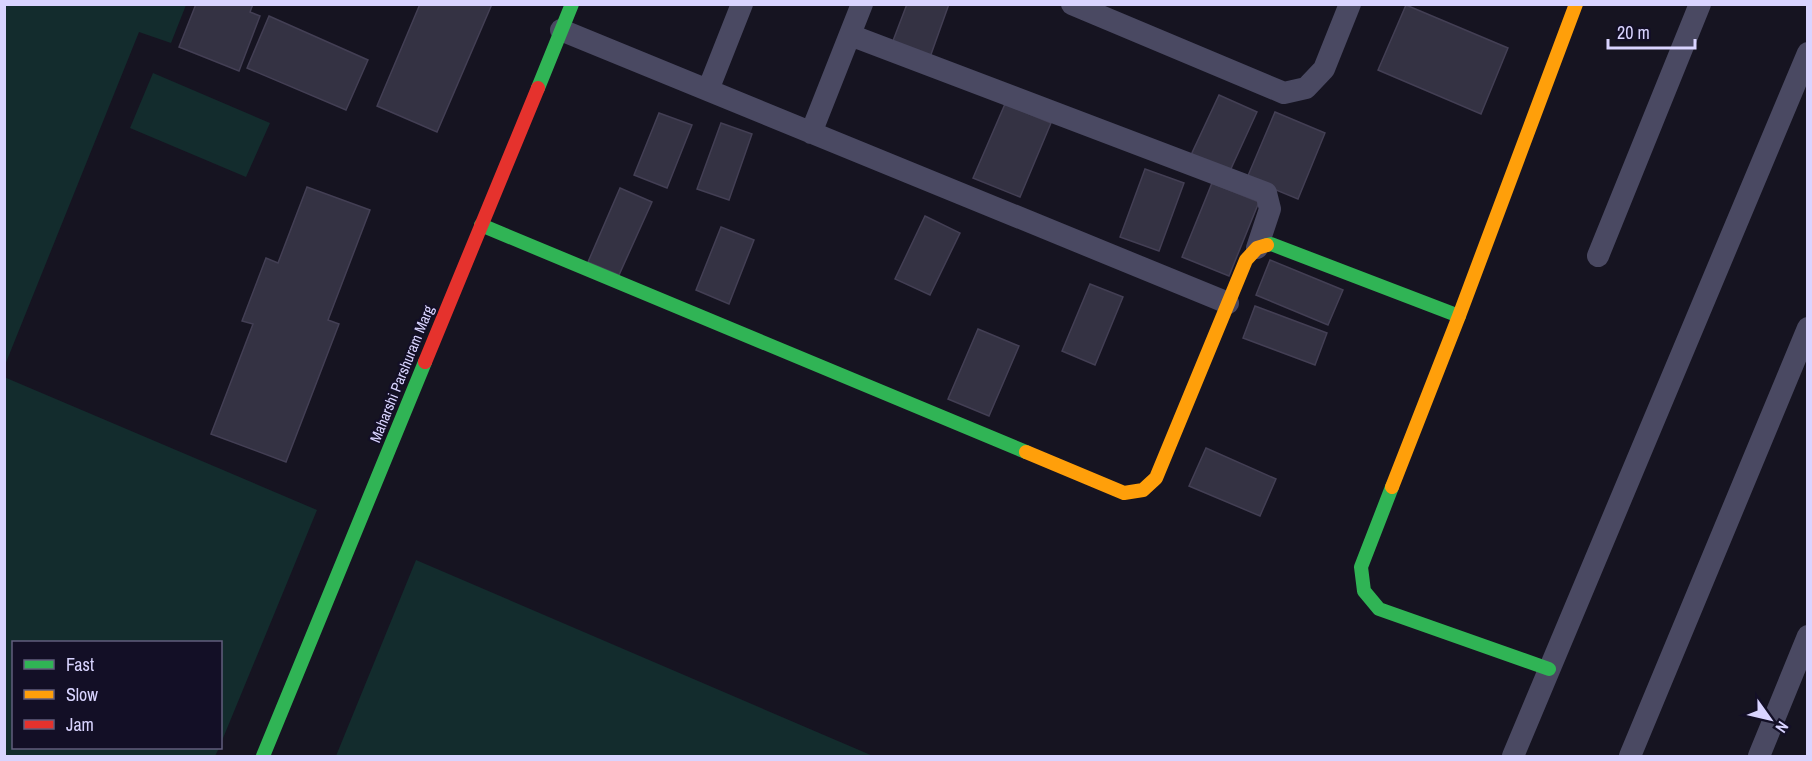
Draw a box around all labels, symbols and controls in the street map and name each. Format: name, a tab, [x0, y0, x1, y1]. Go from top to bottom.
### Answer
scale bar	[1608, 12, 1695, 50]
text: 20 m	[1617, 20, 1650, 45]
street label: Maharshi Parshuram Marg	[364, 302, 439, 446]
legend	[12, 641, 222, 749]
text: Fast	[66, 652, 94, 677]
text: Slow	[66, 682, 98, 707]
north arrow	[1740, 689, 1800, 749]
text: Jam	[66, 712, 94, 737]
text: N	[1771, 717, 1794, 737]

